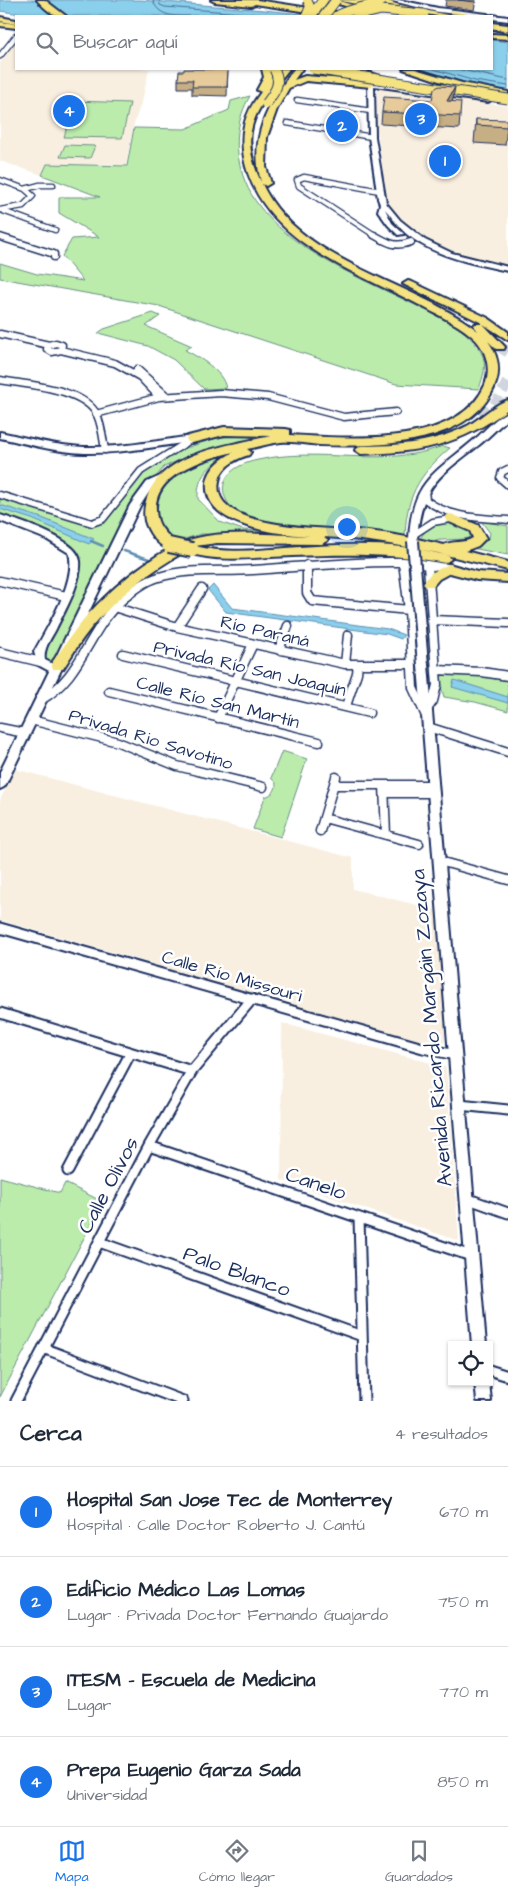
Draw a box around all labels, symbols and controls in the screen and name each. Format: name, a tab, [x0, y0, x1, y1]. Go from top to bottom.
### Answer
search box	[15, 15, 493, 70]
icon: search	[33, 29, 61, 57]
text: Buscar aquí	[73, 29, 177, 56]
pin: 4	[53, 92, 85, 130]
pin: 3	[405, 100, 437, 138]
pin: 2	[326, 107, 358, 145]
pin: 1	[429, 142, 461, 180]
your location	[334, 514, 360, 540]
street label: Río Paraná	[218, 609, 312, 654]
street label: Privada Río San Joaquín	[151, 634, 349, 703]
street label: Calle Río San Martín	[134, 670, 302, 735]
street label: Privada Rio Savotino	[66, 703, 236, 776]
street label: Avenida Ricardo Margáin Zozaya	[403, 867, 462, 1188]
street label: Calle Río Missouri	[159, 944, 305, 1009]
street label: Calle Olivos	[71, 1132, 146, 1239]
street label: Canelo	[282, 1160, 350, 1207]
street label: Palo Blanco	[179, 1239, 295, 1304]
map controls	[448, 1341, 493, 1386]
button: locate	[448, 1341, 493, 1386]
text: Cerca	[20, 1419, 82, 1448]
text: 4 resultados	[395, 1423, 488, 1445]
text: Hospital San Jose Tec de Monterrey	[67, 1487, 392, 1514]
text: 1	[35, 1501, 37, 1523]
text: 670 m	[439, 1501, 488, 1523]
text: Hospital · Calle Doctor Roberto J. Cantú	[67, 1514, 365, 1536]
text: Edificio Médico Las Lomas	[67, 1577, 305, 1604]
text: 2	[31, 1591, 41, 1613]
text: 750 m	[438, 1591, 488, 1613]
text: Lugar · Privada Doctor Fernando Guajardo	[67, 1604, 388, 1626]
text: ITESM - Escuela de Medicina	[67, 1667, 315, 1694]
text: 3	[32, 1681, 40, 1703]
text: 770 m	[439, 1681, 488, 1703]
text: Lugar	[67, 1694, 111, 1716]
text: Prepa Eugenio Garza Sada	[67, 1757, 301, 1784]
text: 4	[31, 1771, 41, 1793]
text: 850 m	[437, 1771, 488, 1793]
text: Universidad	[67, 1784, 147, 1806]
tab: Mapa	[55, 1837, 89, 1887]
tab: Cómo llegar	[199, 1837, 275, 1887]
tab: Guardados	[385, 1837, 453, 1887]

